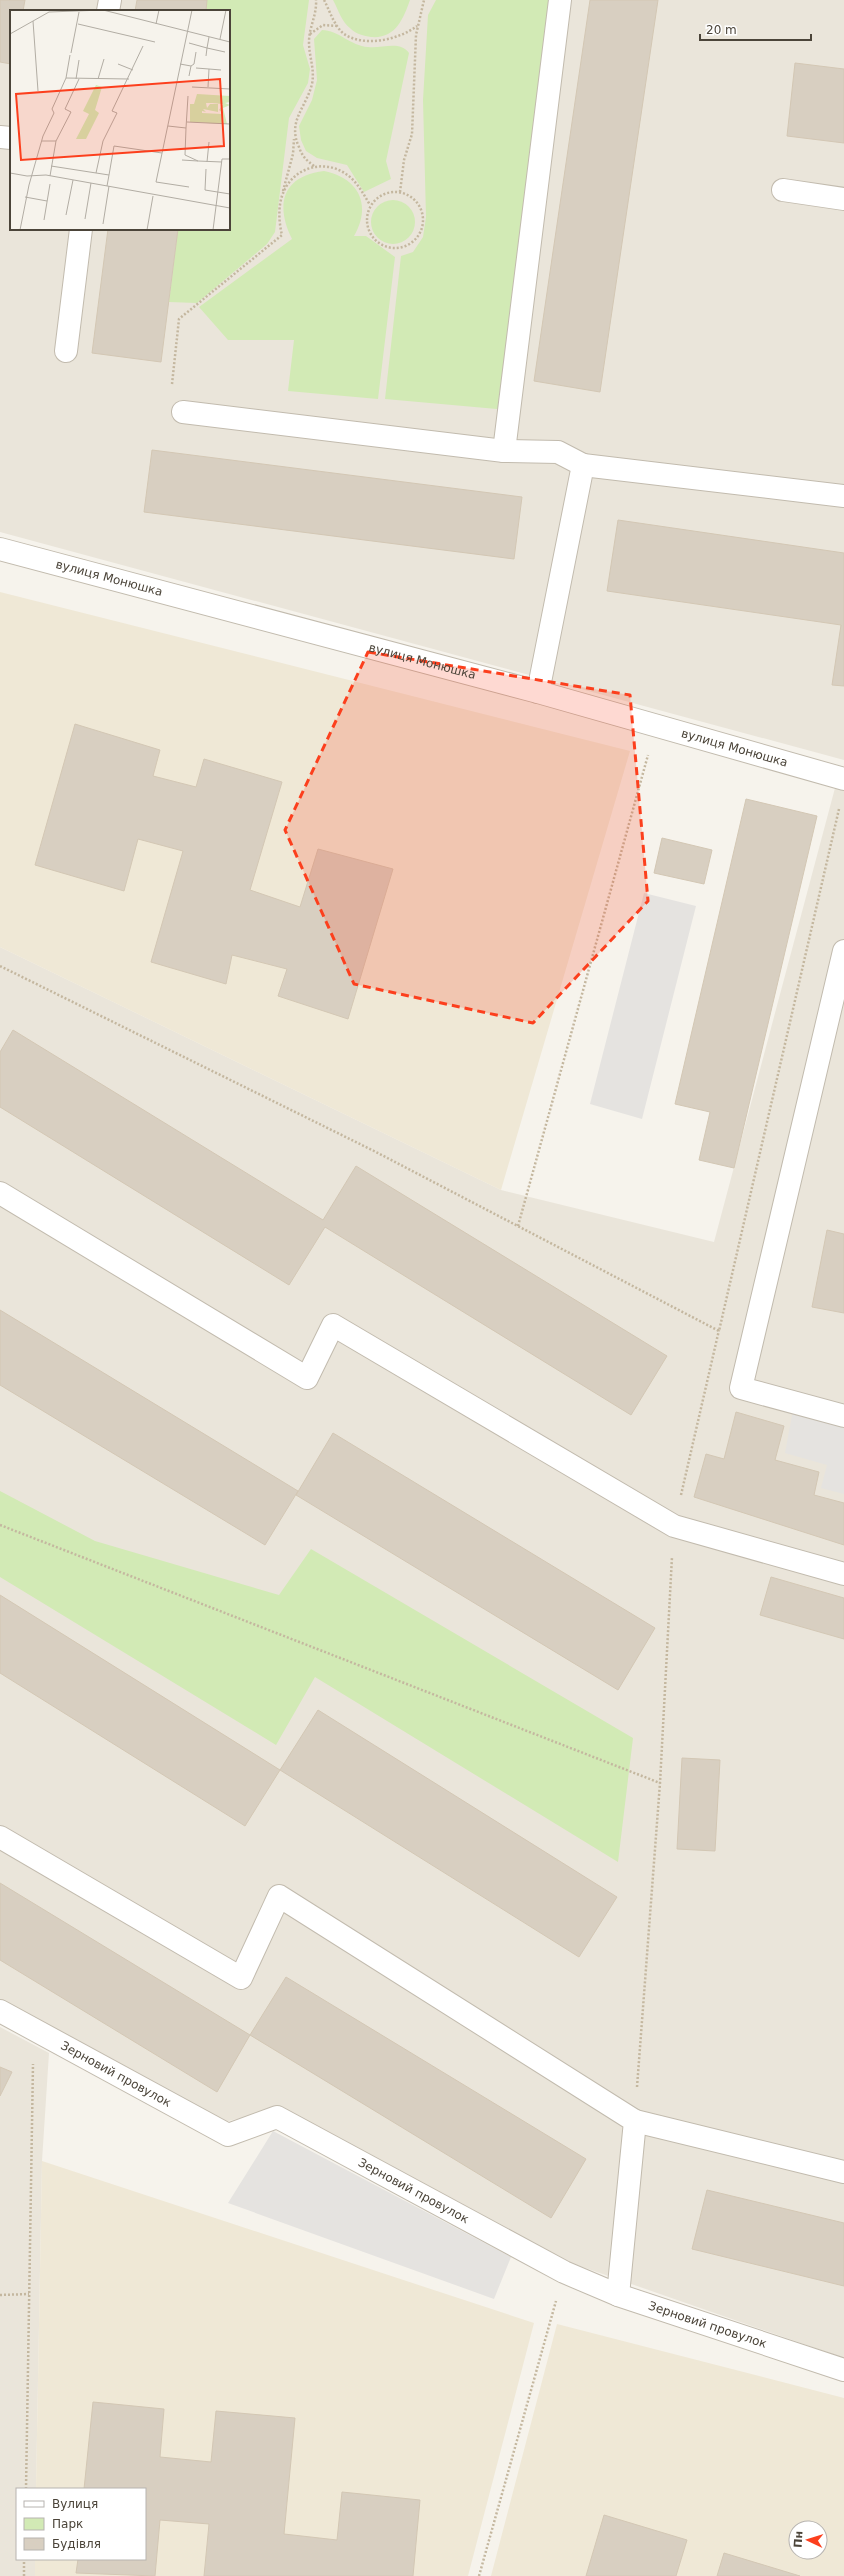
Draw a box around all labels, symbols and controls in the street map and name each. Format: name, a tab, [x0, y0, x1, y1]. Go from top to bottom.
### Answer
inset map	[10, 10, 230, 230]
scale bar	[700, 16, 811, 42]
text: 20 m	[706, 23, 737, 37]
street label: вулиця Монюшка	[54, 557, 164, 599]
street label: вулиця Монюшка	[367, 640, 477, 682]
street label: вулиця Монюшка	[680, 726, 789, 770]
street label: Зерновий провулок	[58, 2038, 174, 2110]
street label: Зерновий провулок	[356, 2155, 471, 2226]
street label: Зерновий провулок	[647, 2299, 769, 2351]
legend	[16, 2488, 146, 2560]
text: Вулиця	[52, 2497, 98, 2511]
text: Парк	[52, 2517, 83, 2531]
north arrow	[788, 2520, 828, 2560]
text: Пн	[791, 2530, 806, 2548]
text: Будівля	[52, 2537, 101, 2551]

